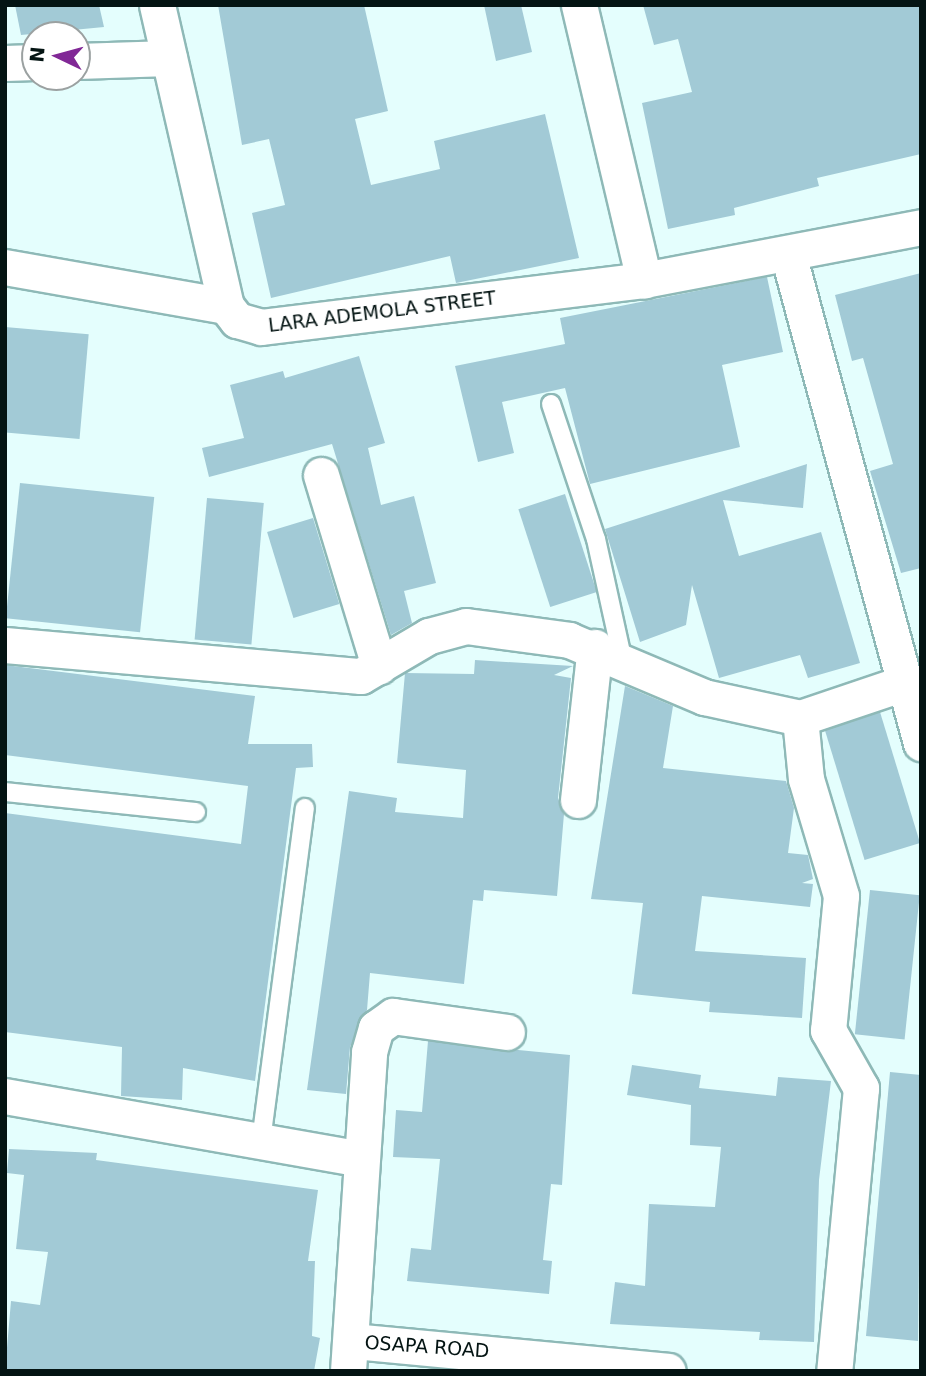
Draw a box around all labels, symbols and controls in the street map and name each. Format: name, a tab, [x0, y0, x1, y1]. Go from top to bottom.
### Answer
north arrow	[21, 21, 91, 91]
text: N	[25, 45, 49, 63]
street label: LARA ADEMOLA STREET	[267, 287, 497, 337]
street label: OSAPA ROAD	[364, 1331, 490, 1363]

